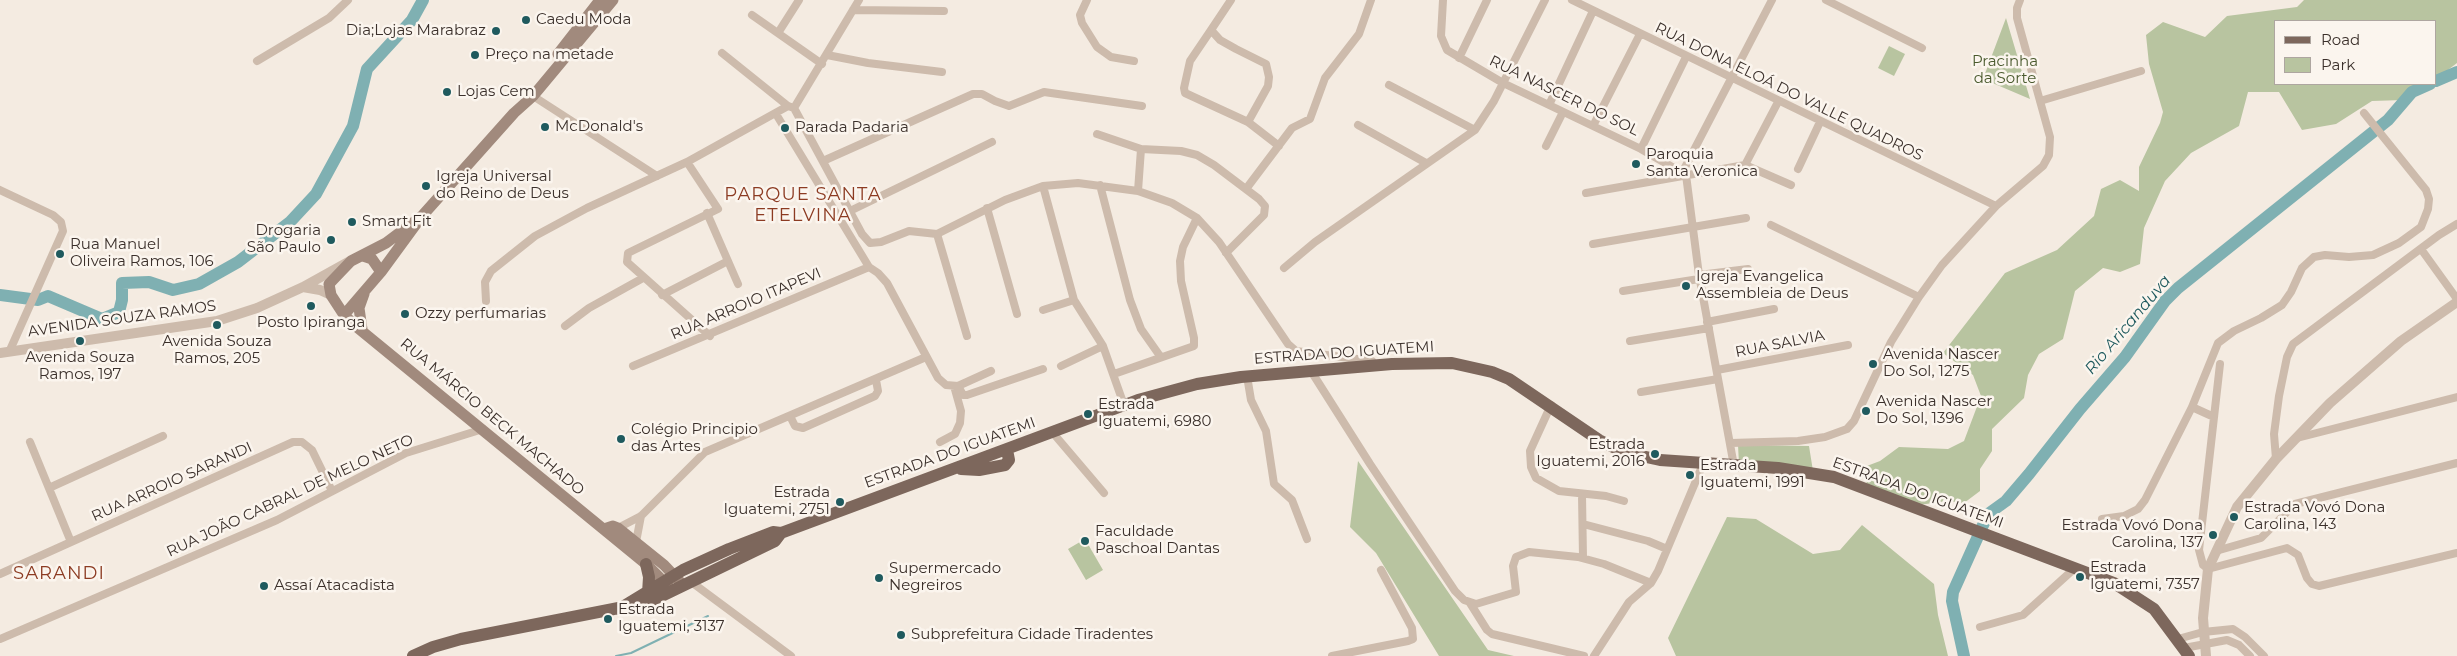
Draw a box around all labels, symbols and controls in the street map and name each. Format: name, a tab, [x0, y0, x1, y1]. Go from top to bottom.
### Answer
place label: Caedu Moda	[536, 11, 631, 29]
marker: Caedu Moda	[520, 14, 532, 26]
street label: RUA DONA ELOÁ DO VALLE QUADROS	[1652, 19, 1926, 165]
legend	[2274, 20, 2437, 85]
place label: Dia;Lojas Marabraz	[346, 22, 486, 40]
marker: Dia;Lojas Marabraz	[490, 25, 502, 37]
text: Road	[2321, 30, 2360, 49]
place label: Preço na metade	[485, 46, 614, 64]
marker: Preço na metade	[469, 49, 481, 61]
street label: RUA NASCER DO SOL	[1486, 52, 1642, 140]
park label: Pracinha da Sorte	[1972, 53, 2038, 88]
text: Park	[2321, 55, 2355, 74]
place label: Lojas Cem	[457, 83, 535, 101]
marker: Lojas Cem	[441, 86, 453, 98]
place label: McDonald's	[555, 118, 643, 136]
place label: Parada Padaria	[795, 119, 909, 137]
marker: McDonald's	[539, 121, 551, 133]
marker: Parada Padaria	[779, 122, 791, 134]
place label: Paroquia Santa Veronica	[1646, 146, 1758, 181]
marker: Paroquia Santa Veronica	[1630, 158, 1642, 170]
place label: Igreja Universal do Reino de Deus	[436, 168, 569, 203]
marker: Igreja Universal do Reino de Deus	[420, 180, 432, 192]
district label: PARQUE SANTA ETELVINA	[723, 184, 883, 226]
place label: Smart Fit	[362, 213, 432, 231]
marker: Smart Fit	[346, 216, 358, 228]
place label: Drogaria São Paulo	[247, 222, 321, 257]
marker: Drogaria São Paulo	[325, 234, 337, 246]
place label: Rua Manuel Oliveira Ramos, 106	[70, 236, 214, 271]
marker: Rua Manuel Oliveira Ramos, 106	[54, 248, 66, 260]
street label: RUA ARROIO ITAPEVI	[668, 264, 824, 344]
place label: Igreja Evangelica Assembleia de Deus	[1696, 268, 1848, 303]
water label: Rio Aricanduva	[2081, 271, 2175, 379]
marker: Igreja Evangelica Assembleia de Deus	[1680, 280, 1692, 292]
street label: AVENIDA SOUZA RAMOS	[27, 297, 217, 341]
marker: Posto Ipiranga	[305, 300, 317, 312]
place label: Ozzy perfumarias	[415, 305, 546, 323]
marker: Ozzy perfumarias	[399, 308, 411, 320]
place label: Posto Ipiranga	[257, 314, 365, 332]
marker: Avenida Souza Ramos, 205	[211, 319, 223, 331]
street label: RUA SALVIA	[1734, 327, 1826, 361]
place label: Avenida Souza Ramos, 205	[162, 333, 272, 368]
marker: Avenida Souza Ramos, 197	[74, 335, 86, 347]
street label: RUA MÁRCIO BECK MACHADO	[396, 335, 588, 499]
street label: ESTRADA DO IGUATEMI	[1253, 338, 1435, 368]
place label: Avenida Nascer Do Sol, 1275	[1883, 346, 1999, 381]
place label: Avenida Souza Ramos, 197	[25, 349, 135, 384]
marker: Avenida Nascer Do Sol, 1275	[1867, 358, 1879, 370]
place label: Avenida Nascer Do Sol, 1396	[1876, 393, 1992, 428]
place label: Estrada Iguatemi, 6980	[1098, 396, 1211, 431]
marker: Avenida Nascer Do Sol, 1396	[1860, 405, 1872, 417]
marker: Estrada Iguatemi, 6980	[1082, 408, 1094, 420]
street label: ESTRADA DO IGUATEMI	[862, 414, 1038, 492]
place label: Colégio Principio das Artes	[631, 421, 758, 456]
street label: RUA JOÃO CABRAL DE MELO NETO	[164, 431, 416, 561]
marker: Colégio Principio das Artes	[615, 433, 627, 445]
place label: Estrada Iguatemi, 2016	[1536, 436, 1645, 471]
street label: RUA ARROIO SARANDI	[89, 438, 255, 526]
marker: Estrada Iguatemi, 2016	[1649, 448, 1661, 460]
street label: ESTRADA DO IGUATEMI	[1830, 454, 2006, 532]
place label: Estrada Iguatemi, 1991	[1700, 457, 1805, 492]
marker: Estrada Iguatemi, 1991	[1684, 469, 1696, 481]
place label: Estrada Iguatemi, 2751	[723, 484, 830, 519]
marker: Estrada Iguatemi, 2751	[834, 496, 846, 508]
place label: Estrada Vovó Dona Carolina, 143	[2244, 499, 2385, 534]
marker: Estrada Vovó Dona Carolina, 143	[2228, 511, 2240, 523]
place label: Estrada Vovó Dona Carolina, 137	[2062, 517, 2203, 552]
place label: Faculdade Paschoal Dantas	[1095, 523, 1220, 558]
marker: Estrada Vovó Dona Carolina, 137	[2207, 529, 2219, 541]
marker: Faculdade Paschoal Dantas	[1079, 535, 1091, 547]
place label: Estrada Iguatemi, 7357	[2090, 559, 2200, 594]
place label: Supermercado Negreiros	[889, 560, 1001, 595]
district label: SARANDI	[12, 563, 106, 585]
marker: Estrada Iguatemi, 7357	[2074, 571, 2086, 583]
marker: Supermercado Negreiros	[873, 572, 885, 584]
place label: Assaí Atacadista	[274, 577, 395, 595]
marker: Assaí Atacadista	[258, 580, 270, 592]
place label: Estrada Iguatemi, 3137	[618, 601, 725, 636]
marker: Estrada Iguatemi, 3137	[602, 613, 614, 625]
place label: Subprefeitura Cidade Tiradentes	[911, 626, 1153, 644]
marker: Subprefeitura Cidade Tiradentes	[895, 629, 907, 641]

